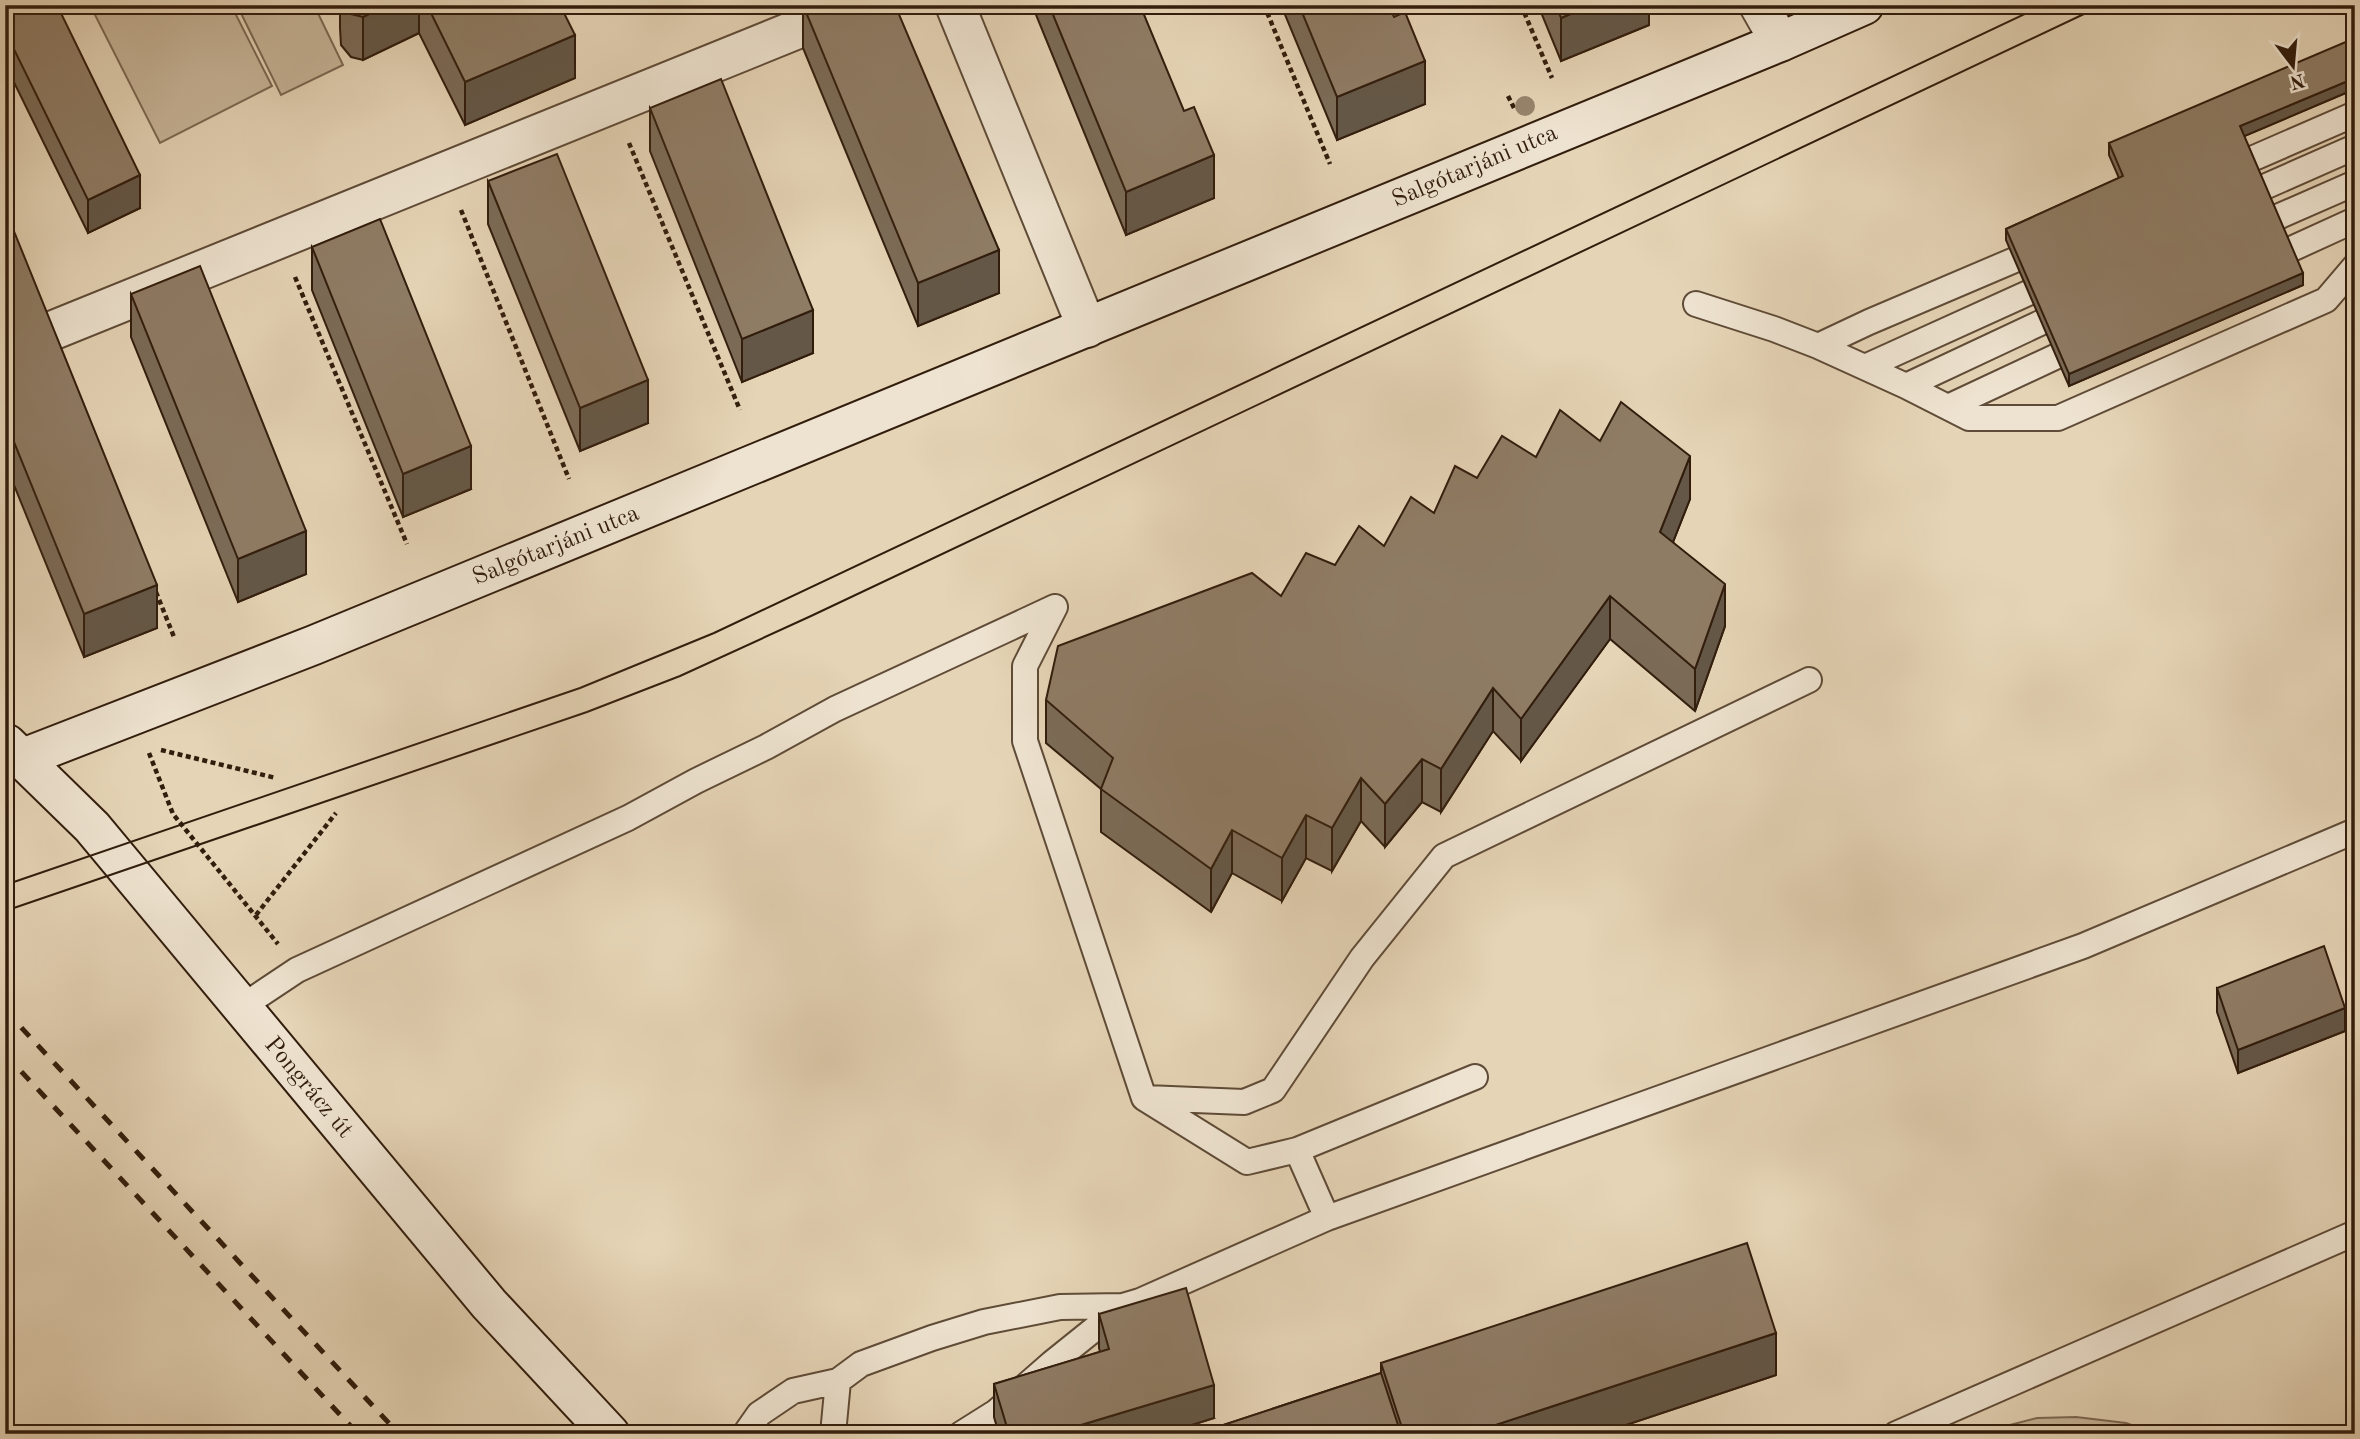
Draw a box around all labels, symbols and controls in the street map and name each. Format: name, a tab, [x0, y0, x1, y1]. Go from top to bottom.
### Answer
north arrow	[2258, 32, 2328, 102]
text: N	[2287, 69, 2307, 91]
street label: Salgótarjáni utca	[1389, 121, 1561, 213]
street label: Salgótarjáni utca	[469, 502, 643, 590]
street label: Pongrácz út	[259, 1033, 357, 1143]

